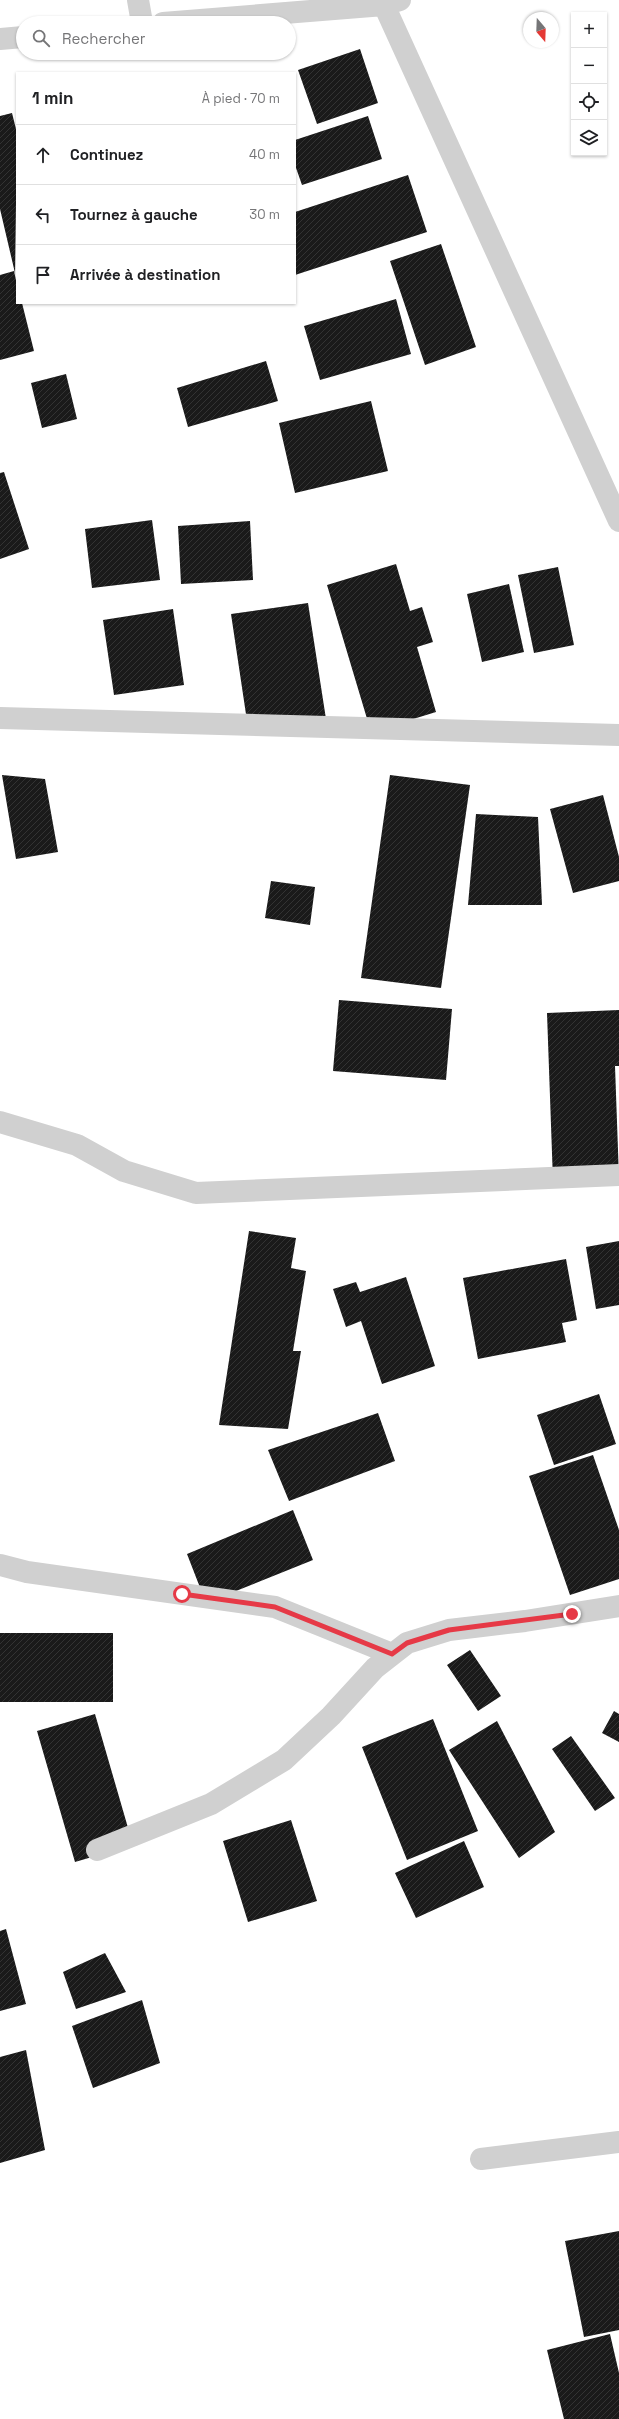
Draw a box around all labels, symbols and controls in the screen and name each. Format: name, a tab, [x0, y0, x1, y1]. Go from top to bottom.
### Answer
north arrow	[523, 12, 559, 48]
map controls	[571, 12, 607, 156]
button: +	[571, 12, 607, 48]
search box	[16, 16, 296, 60]
icon: search	[30, 27, 52, 49]
text: Rechercher	[62, 29, 145, 48]
button: −	[571, 48, 607, 84]
button: locate	[571, 84, 607, 120]
text: 1 min	[32, 87, 74, 109]
text: À pied · 70 m	[202, 90, 280, 107]
button: layers	[571, 120, 607, 156]
icon: ahead	[32, 144, 54, 166]
text: Continuez	[70, 145, 143, 164]
text: 40 m	[249, 146, 280, 163]
icon: left	[32, 204, 54, 226]
text: Tournez à gauche	[70, 205, 198, 224]
text: 30 m	[249, 206, 280, 223]
icon: arrive	[32, 264, 54, 286]
text: Arrivée à destination	[70, 265, 220, 284]
route start	[173, 1585, 191, 1603]
route end	[563, 1605, 581, 1623]

